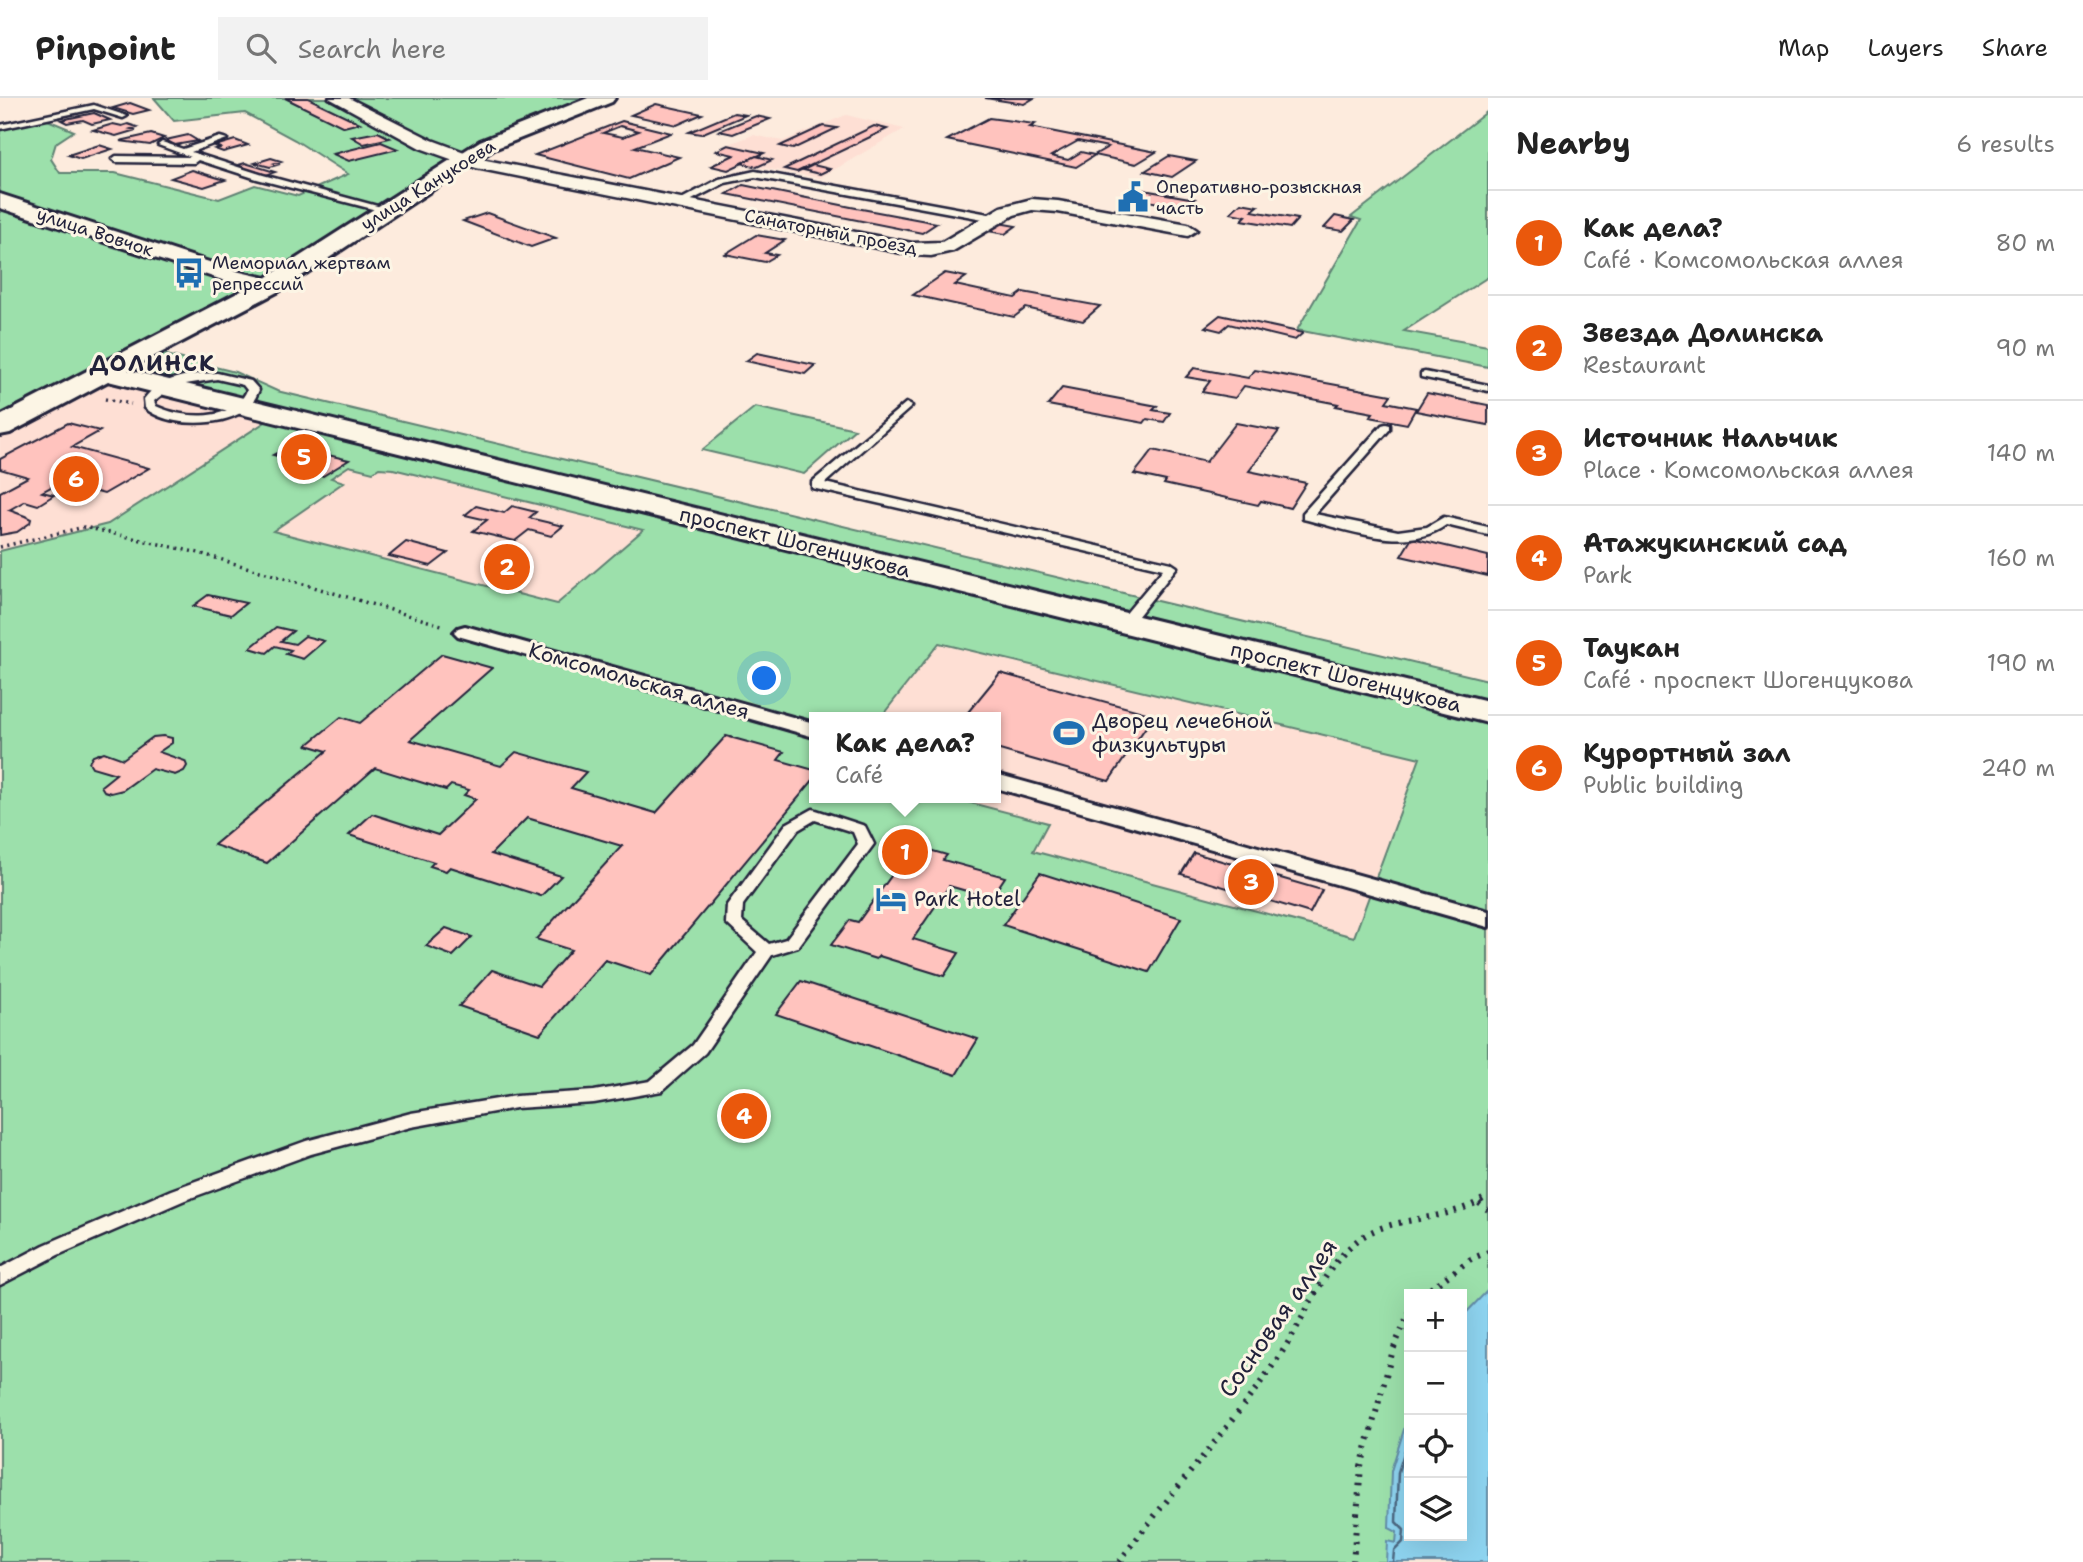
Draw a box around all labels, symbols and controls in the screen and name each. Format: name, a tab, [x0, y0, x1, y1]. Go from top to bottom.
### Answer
search box	[218, 17, 708, 80]
text: Pinpoint	[35, 26, 176, 71]
icon: search	[242, 29, 280, 67]
text: Search here	[298, 31, 446, 66]
text: Map	[1778, 32, 1829, 64]
text: Layers	[1867, 32, 1944, 64]
text: Share	[1982, 32, 2048, 64]
text: Nearby	[1516, 123, 1631, 164]
text: 6 results	[1956, 129, 2055, 159]
street label: улица Канукоева	[356, 134, 500, 236]
place label: Оперативно-розыскная часть	[1156, 175, 1362, 220]
public building icon: Оперативно-розыскная часть	[1116, 180, 1150, 214]
street label: улица Вовчок	[34, 202, 157, 262]
street label: Санаторный проезд	[742, 203, 920, 261]
text: Как дела?	[1583, 210, 1723, 245]
text: 1	[1534, 228, 1544, 258]
text: 80 m	[1996, 228, 2055, 258]
text: Café · Комсомольская аллея	[1583, 245, 1904, 275]
place label: Мемориал жертвам репрессий	[212, 251, 390, 296]
bus stop icon: Мемориал жертвам репрессий	[172, 256, 206, 290]
text: Звезда Долинска	[1583, 315, 1823, 350]
text: 2	[1531, 333, 1547, 363]
text: 90 m	[1995, 333, 2055, 363]
district label: ДОЛИНСК	[89, 348, 217, 378]
text: Restaurant	[1583, 350, 1706, 380]
text: Источник Нальчик	[1583, 420, 1838, 455]
pin: 5	[281, 431, 327, 483]
text: 3	[1531, 438, 1547, 468]
text: 140 m	[1987, 438, 2055, 468]
pin: 6	[53, 453, 99, 505]
text: Place · Комсомольская аллея	[1583, 455, 1914, 485]
street label: проспект Шогенцукова	[677, 500, 913, 584]
text: Атажукинский сад	[1583, 525, 1847, 560]
pin: 2	[484, 541, 530, 593]
text: 4	[1531, 543, 1547, 573]
text: 160 m	[1987, 543, 2055, 573]
text: Park	[1583, 560, 1632, 590]
text: Таукан	[1583, 630, 1680, 665]
street label: проспект Шогенцукова	[1228, 635, 1464, 719]
street label: Комсомольская аллея	[525, 636, 753, 726]
text: 5	[1532, 648, 1546, 678]
text: 190 m	[1987, 648, 2055, 678]
your location	[747, 661, 781, 695]
text: Café · проспект Шогенцукова	[1583, 665, 1913, 695]
place label: Дворец лечебной физкультуры	[1092, 707, 1273, 759]
popup	[809, 712, 1001, 803]
sports icon: Дворец лечебной физкультуры	[1052, 716, 1086, 750]
text: Как дела?	[835, 725, 975, 760]
text: Курортный зал	[1583, 735, 1791, 770]
text: 6	[1531, 753, 1547, 783]
text: 240 m	[1981, 753, 2055, 783]
text: Café	[835, 760, 884, 790]
text: Public building	[1583, 770, 1743, 800]
pin: 1	[882, 826, 928, 878]
pin: 3	[1228, 856, 1274, 908]
hotel icon: Park Hotel	[874, 882, 908, 916]
place label: Park Hotel	[914, 885, 1021, 913]
pin: 4	[721, 1090, 767, 1142]
street label: Сосновая аллея	[1211, 1232, 1345, 1404]
map controls	[1404, 1289, 1467, 1541]
button: +	[1404, 1289, 1467, 1352]
button: −	[1404, 1352, 1467, 1415]
button: locate	[1404, 1415, 1467, 1478]
button: layers	[1404, 1478, 1467, 1541]

